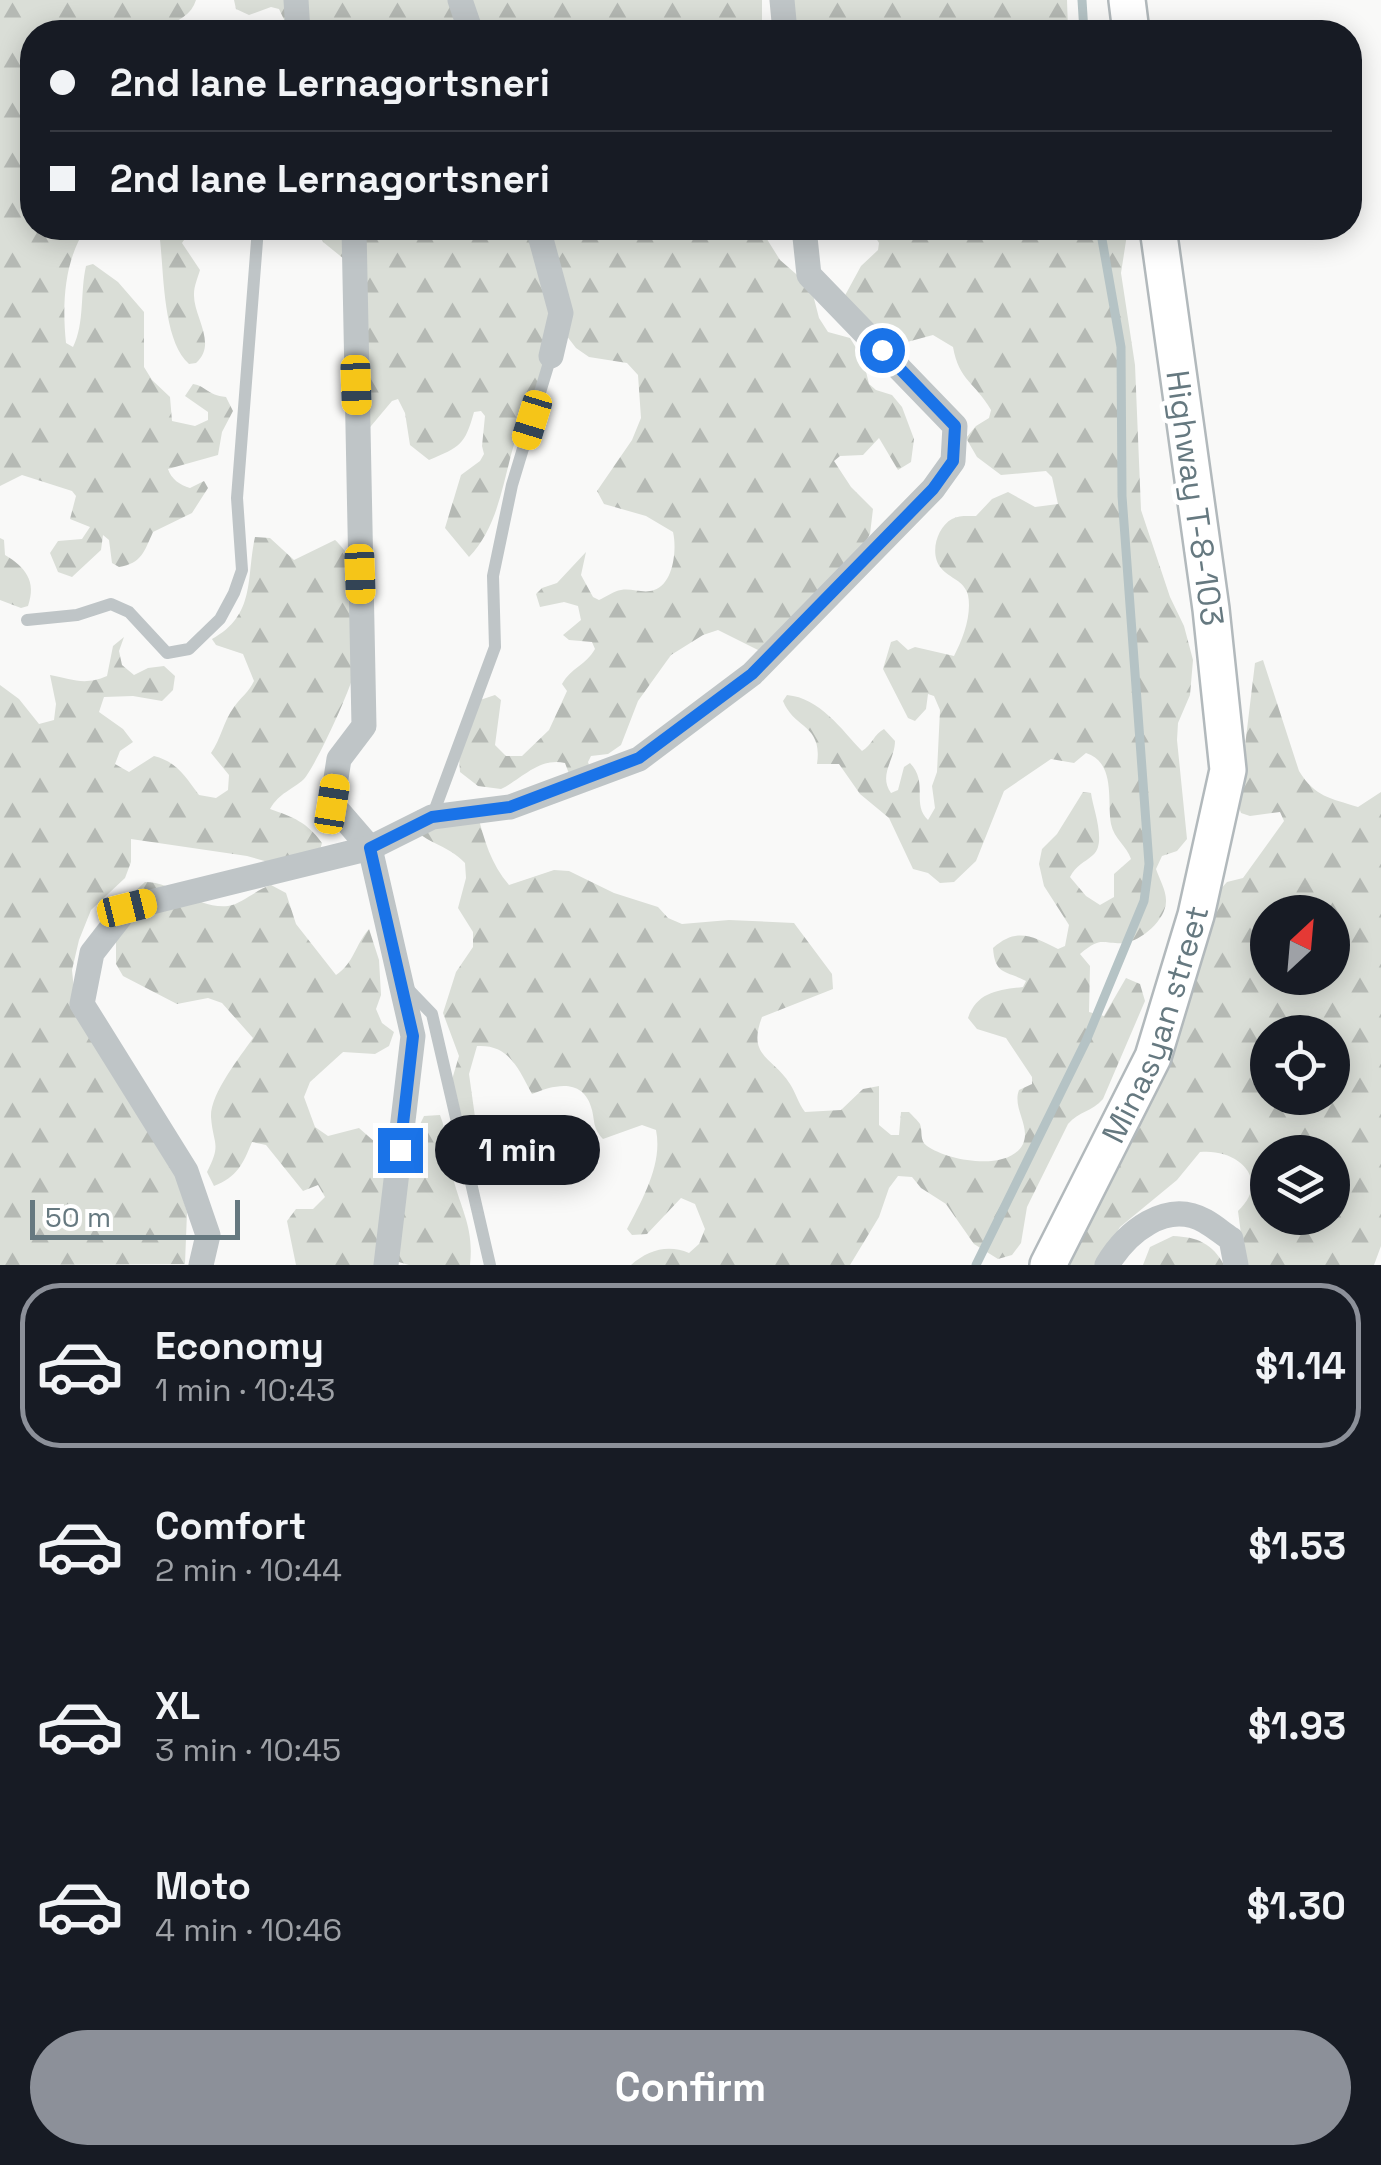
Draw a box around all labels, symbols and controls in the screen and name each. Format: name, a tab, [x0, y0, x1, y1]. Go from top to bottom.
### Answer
text: 2nd lane Lernagortsneri	[110, 59, 550, 107]
text: 2nd lane Lernagortsneri	[110, 155, 550, 203]
route start	[860, 328, 905, 373]
car	[340, 354, 372, 416]
street label: Highway T-8-103	[1157, 368, 1233, 628]
car	[509, 387, 555, 453]
car	[344, 543, 376, 605]
car	[312, 772, 352, 836]
car	[94, 886, 160, 930]
north arrow	[1250, 895, 1350, 995]
map controls	[1250, 895, 1350, 1235]
street label: Minasyan street	[1093, 902, 1217, 1149]
button: locate	[1250, 1015, 1350, 1115]
callout: 1 min	[435, 1115, 600, 1185]
route end	[378, 1128, 423, 1173]
text: 1 min	[478, 1130, 557, 1170]
button: layers	[1250, 1135, 1350, 1235]
scale bar	[30, 1195, 240, 1240]
text: 50 m	[45, 1199, 111, 1235]
icon: car	[35, 1321, 125, 1411]
text: Economy	[155, 1322, 324, 1370]
text: $1.14	[1255, 1342, 1346, 1390]
text: 1 min · 10:43	[155, 1370, 335, 1410]
icon: car	[35, 1501, 125, 1591]
text: Comfort	[155, 1502, 306, 1550]
text: $1.53	[1249, 1522, 1346, 1570]
text: 2 min · 10:44	[155, 1550, 342, 1590]
icon: car	[35, 1681, 125, 1771]
text: XL	[155, 1682, 200, 1730]
text: $1.93	[1248, 1702, 1346, 1750]
text: 3 min · 10:45	[155, 1730, 341, 1770]
icon: car	[35, 1861, 125, 1951]
text: Moto	[155, 1862, 251, 1910]
text: $1.30	[1247, 1882, 1346, 1930]
text: 4 min · 10:46	[155, 1910, 342, 1950]
button: Confirm	[30, 2030, 1351, 2145]

